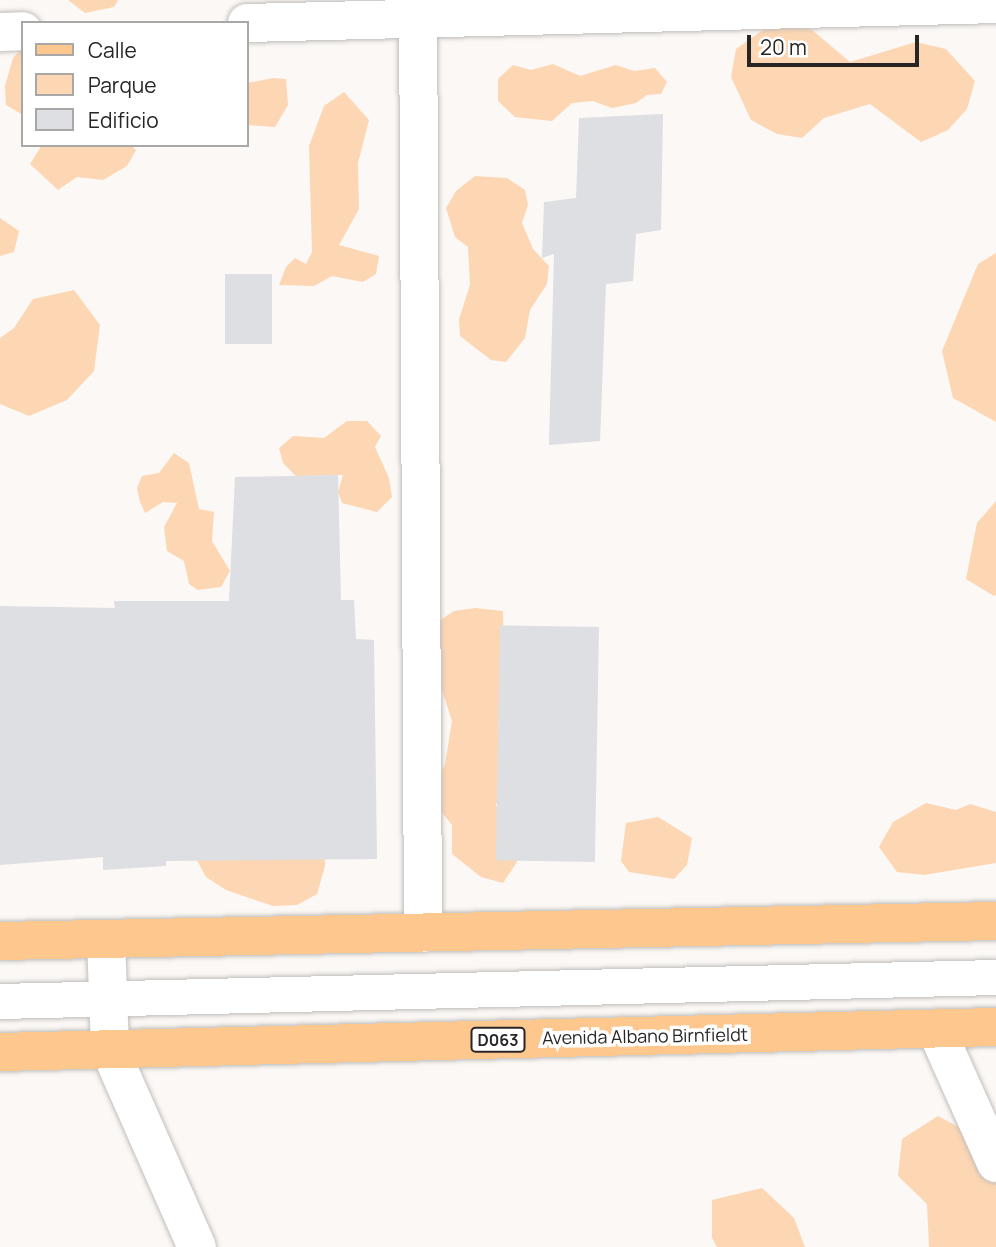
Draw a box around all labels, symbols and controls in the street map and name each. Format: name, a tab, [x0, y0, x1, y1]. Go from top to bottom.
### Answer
legend	[21, 21, 248, 147]
scale bar	[751, 21, 922, 65]
text: 20 m	[760, 33, 807, 61]
text: Calle	[88, 36, 137, 64]
text: Parque	[88, 71, 157, 99]
text: Edificio	[88, 106, 159, 134]
street label: Avenida Albano Birnfieldt	[542, 1023, 748, 1049]
road number: D063	[470, 1028, 526, 1052]

